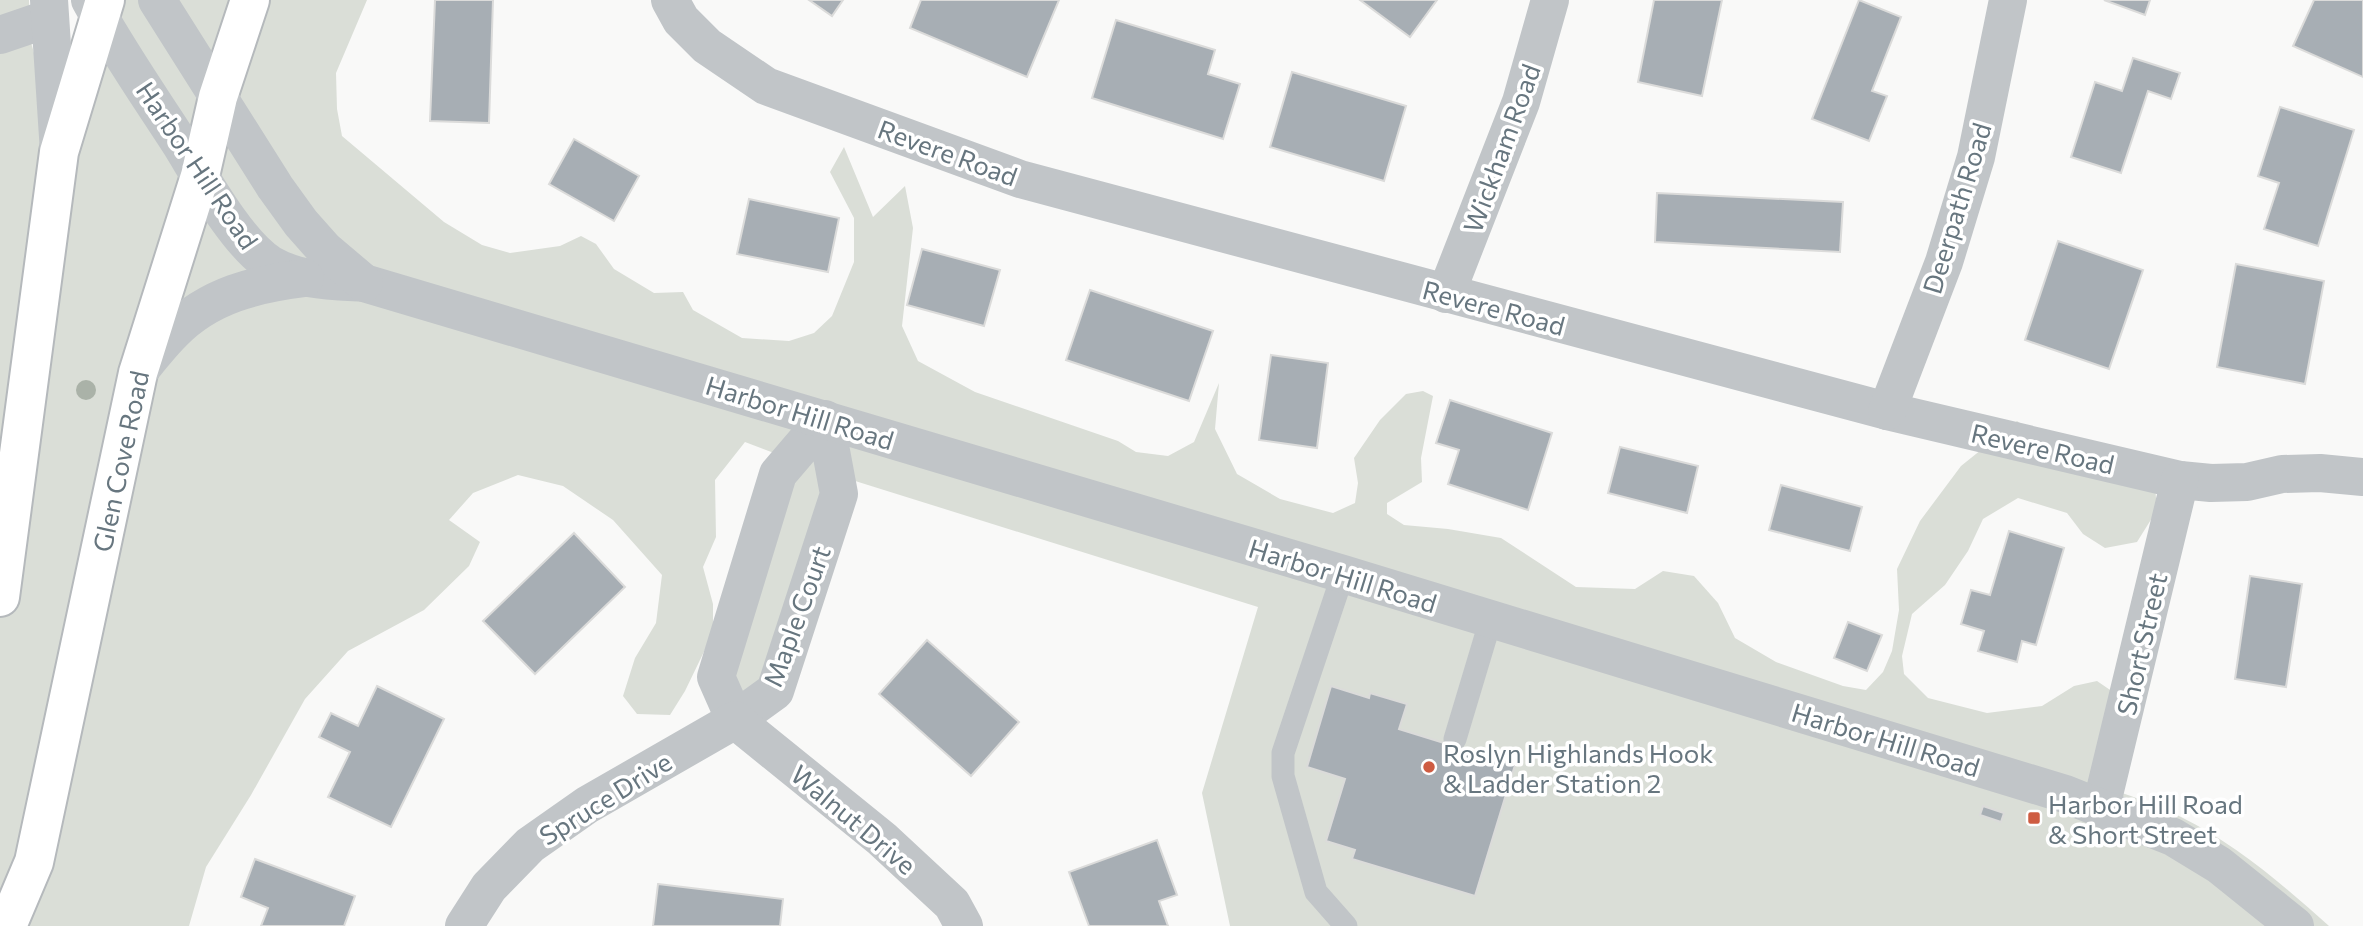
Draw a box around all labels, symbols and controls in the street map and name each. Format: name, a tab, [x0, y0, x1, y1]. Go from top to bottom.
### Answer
street label: Wickham Road	[1456, 60, 1546, 236]
street label: Harbor Hill Road	[131, 76, 265, 254]
street label: Revere Road	[874, 112, 1022, 192]
street label: Deerpath Road	[1915, 119, 1997, 297]
street label: Revere Road	[1420, 273, 1568, 341]
street label: Glen Cove Road	[86, 368, 154, 554]
street label: Harbor Hill Road	[702, 369, 898, 455]
street label: Revere Road	[1968, 416, 2118, 480]
street label: Harbor Hill Road	[1245, 532, 1441, 618]
street label: Maple Court	[756, 541, 836, 691]
street label: Short Street	[2110, 570, 2172, 718]
street label: Harbor Hill Road	[1788, 696, 1984, 782]
place label: Roslyn Highlands Hook & Ladder Station 2	[1443, 737, 1713, 798]
street label: Spruce Drive	[533, 745, 677, 851]
street label: Walnut Drive	[785, 758, 923, 880]
marker: Roslyn Highlands Hook & Ladder Station 2	[1421, 759, 1437, 775]
place label: Harbor Hill Road & Short Street	[2048, 788, 2243, 849]
marker: Harbor Hill Road & Short Street	[2026, 810, 2042, 826]

